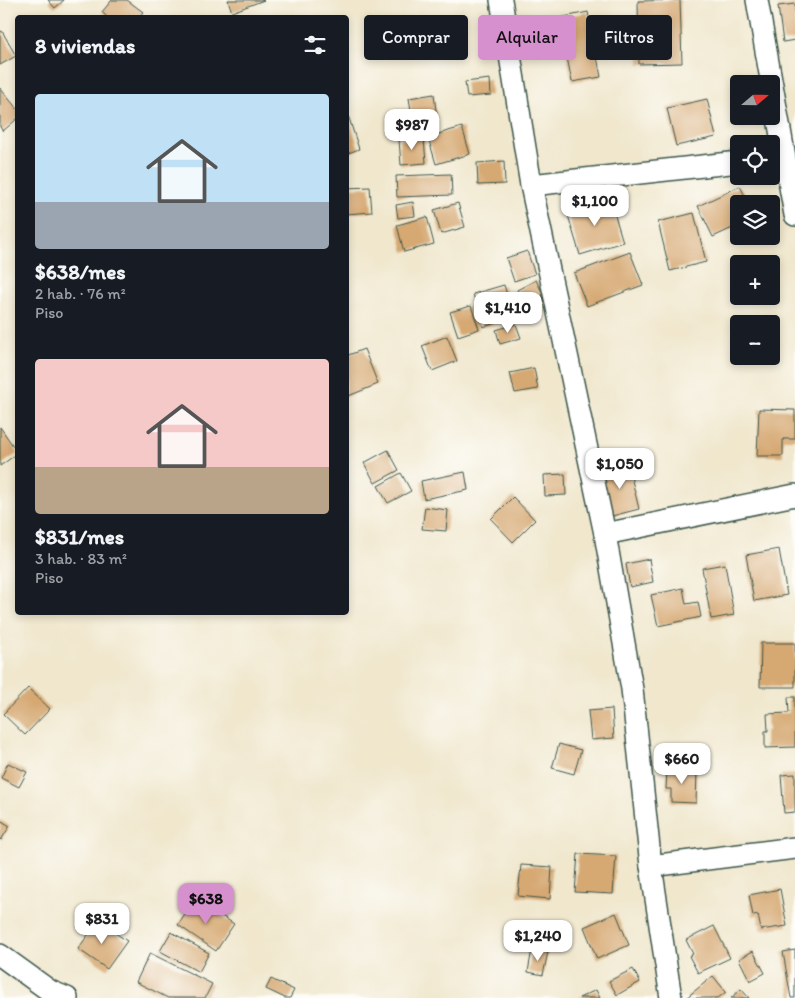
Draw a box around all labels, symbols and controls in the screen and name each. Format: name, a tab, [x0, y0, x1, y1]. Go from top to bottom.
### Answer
chip: Comprar	[364, 15, 468, 60]
chip: Alquilar	[478, 15, 576, 60]
chip: Filtros	[586, 15, 672, 60]
icon: filters	[301, 31, 329, 59]
text: 8 viviendas	[35, 33, 135, 58]
north arrow	[730, 75, 780, 125]
map controls	[730, 75, 780, 365]
pin: $987	[382, 108, 442, 151]
text: $987	[395, 115, 429, 134]
icon: home	[137, 126, 227, 216]
button: locate	[730, 135, 780, 185]
pin: $1,100	[554, 184, 636, 227]
text: $1,100	[572, 191, 618, 210]
button: layers	[730, 195, 780, 245]
button: +	[730, 255, 780, 305]
text: $638/mes	[35, 259, 126, 284]
text: 2 hab. · 76 m²	[35, 284, 126, 303]
pin: $1,410	[467, 292, 549, 334]
text: $1,410	[485, 298, 531, 317]
text: Piso	[35, 303, 63, 322]
button: −	[730, 315, 780, 365]
icon: home	[137, 391, 227, 481]
pin: $1,050	[579, 448, 661, 490]
text: $1,050	[596, 454, 644, 473]
text: $831/mes	[35, 524, 124, 549]
text: 3 hab. · 83 m²	[35, 549, 127, 568]
text: Piso	[35, 568, 63, 587]
pin: $660	[652, 742, 712, 785]
text: $660	[665, 749, 699, 768]
pin: $638	[176, 882, 236, 925]
text: $638	[189, 889, 223, 908]
pin: $831	[72, 902, 132, 945]
text: $831	[85, 909, 119, 928]
pin: $1,240	[497, 920, 579, 962]
text: $1,240	[514, 926, 562, 945]

